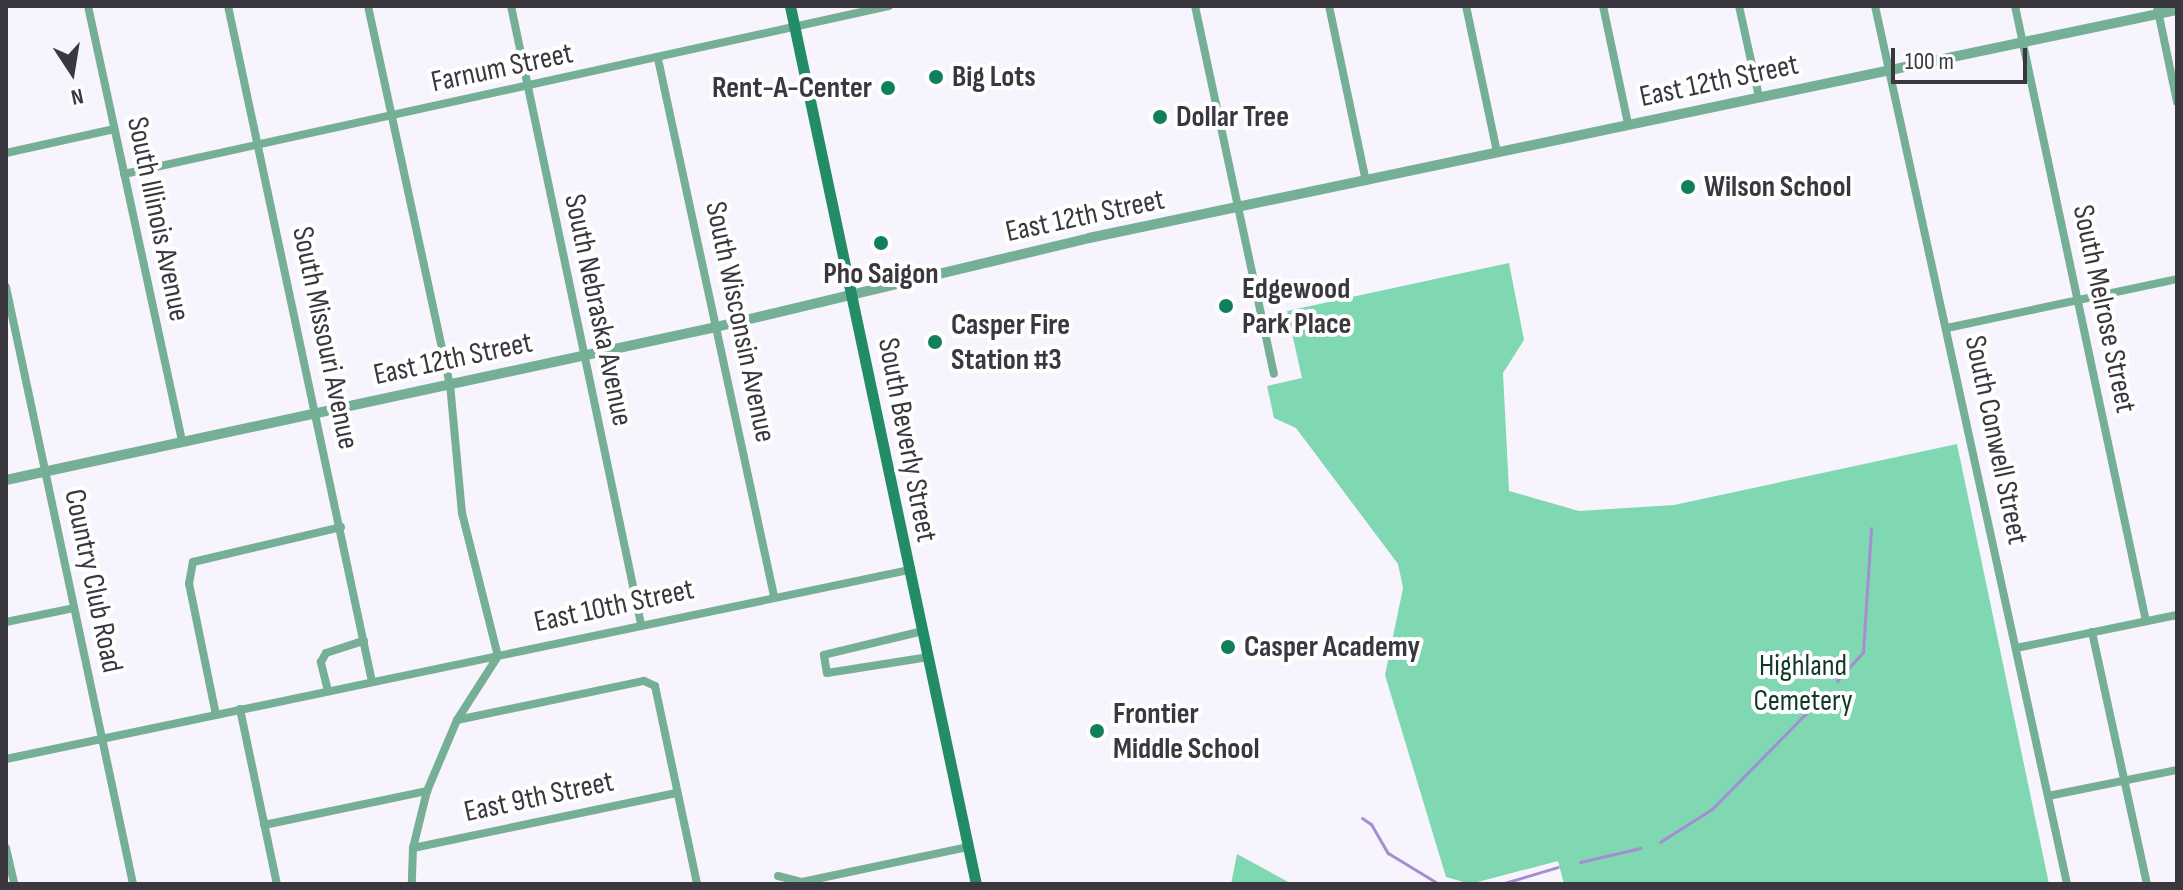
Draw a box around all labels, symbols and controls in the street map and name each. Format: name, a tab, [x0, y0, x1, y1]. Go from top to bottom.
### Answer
north arrow	[32, 32, 112, 112]
scale bar	[1895, 32, 2031, 82]
street label: Farnum Street	[428, 35, 576, 101]
street label: East 12th Street	[1636, 47, 1802, 115]
text: 100 m	[1905, 47, 1954, 76]
place label: Big Lots	[952, 59, 1036, 95]
marker: Big Lots	[927, 68, 945, 86]
place label: Rent-A-Center	[712, 70, 872, 106]
marker: Rent-A-Center	[879, 79, 897, 97]
text: N	[69, 82, 86, 110]
place label: Dollar Tree	[1176, 99, 1289, 135]
marker: Dollar Tree	[1151, 108, 1169, 126]
street label: South Illinois Avenue	[119, 114, 197, 324]
place label: Wilson School	[1704, 169, 1852, 205]
marker: Wilson School	[1679, 178, 1697, 196]
street label: East 12th Street	[1002, 182, 1168, 250]
street label: South Nebraska Avenue	[556, 191, 640, 429]
street label: South Wisconsin Avenue	[697, 198, 783, 446]
street label: South Melrose Street	[2064, 202, 2144, 416]
street label: South Missouri Avenue	[284, 223, 366, 453]
marker: Pho Saigon	[872, 234, 890, 252]
place label: Pho Saigon	[823, 256, 939, 292]
place label: Edgewood Park Place	[1242, 271, 1351, 342]
marker: Edgewood Park Place	[1217, 297, 1235, 315]
place label: Casper Fire Station #3	[951, 307, 1070, 378]
street label: East 12th Street	[370, 325, 536, 393]
street label: South Conwell Street	[1956, 332, 2036, 548]
marker: Casper Fire Station #3	[926, 333, 944, 351]
street label: South Beverly Street	[870, 335, 944, 545]
street label: Country Club Road	[56, 486, 130, 676]
street label: East 10th Street	[531, 572, 697, 640]
place label: Casper Academy	[1244, 629, 1420, 665]
marker: Casper Academy	[1219, 638, 1237, 656]
park label: Highland Cemetery	[1754, 648, 1852, 718]
place label: Frontier Middle School	[1113, 696, 1260, 766]
marker: Frontier Middle School	[1088, 722, 1106, 740]
street label: East 9th Street	[461, 764, 617, 830]

